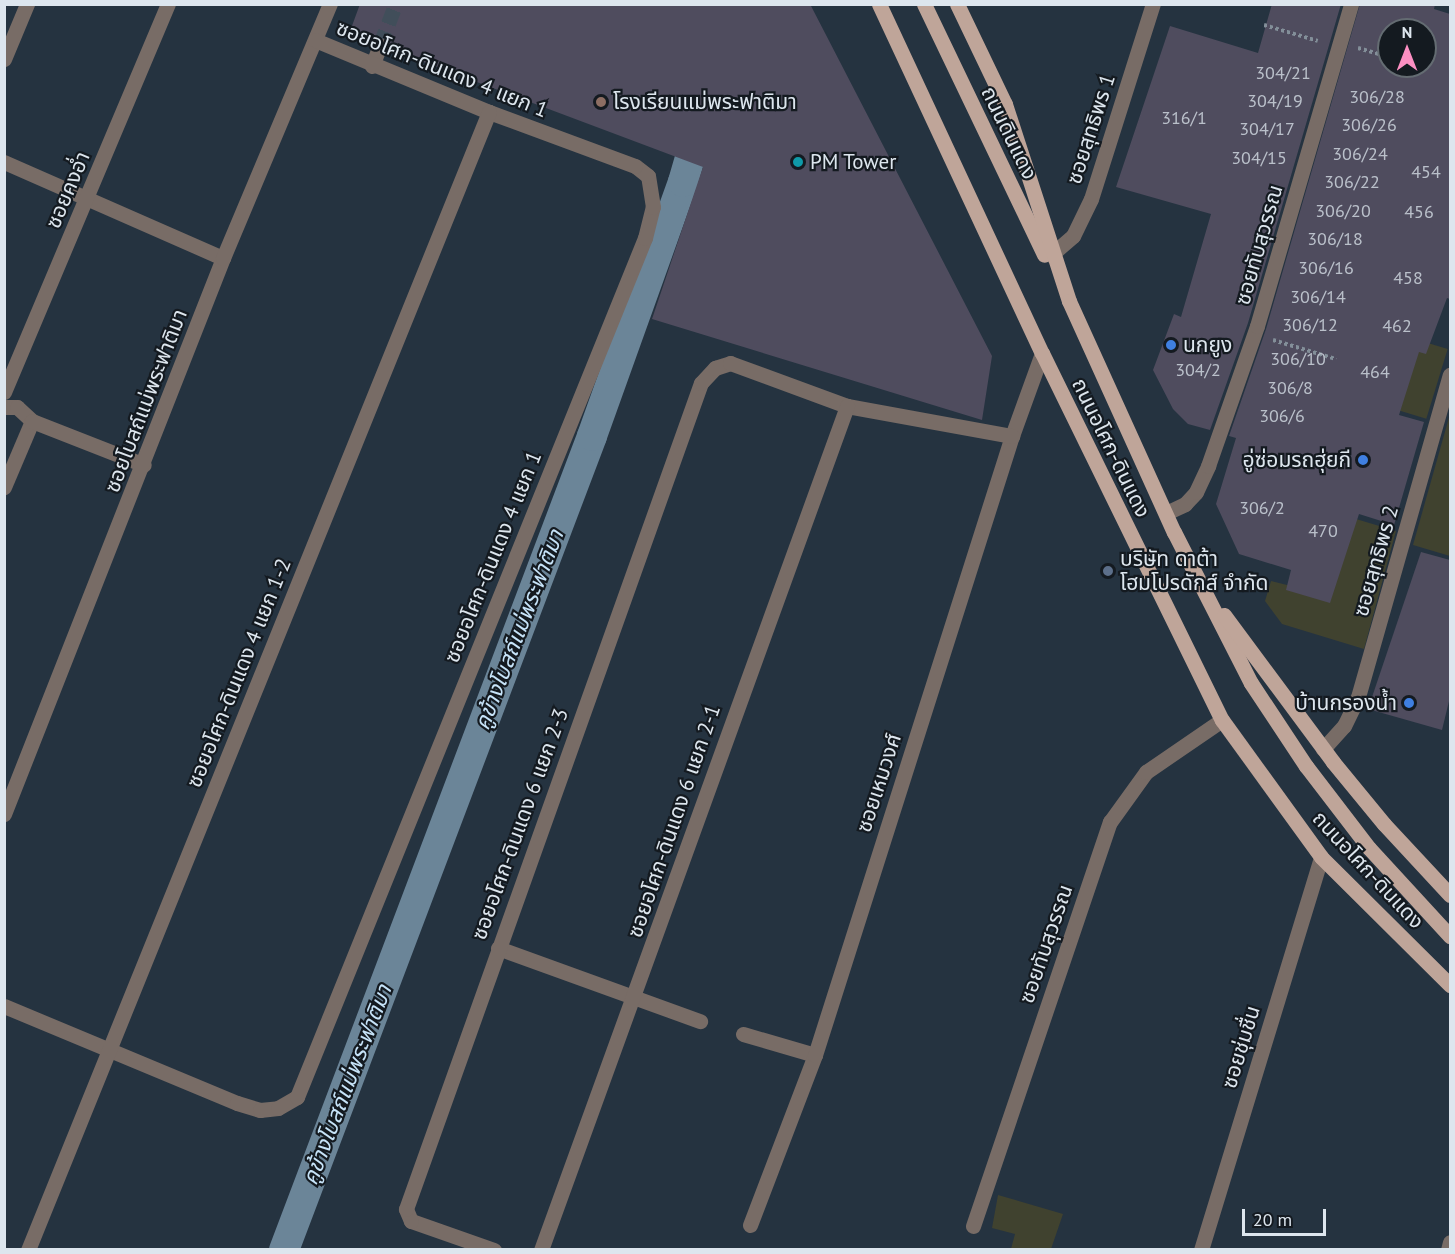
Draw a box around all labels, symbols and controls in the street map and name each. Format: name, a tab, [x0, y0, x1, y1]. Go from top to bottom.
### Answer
street label: ซอยอโศก-ดินแดง 4 แยก 1	[333, 15, 551, 123]
north arrow	[1377, 18, 1437, 78]
text: N	[1402, 22, 1412, 42]
house number: 304/21	[1255, 62, 1311, 84]
street label: ซอยสุทธิพร 1	[1061, 71, 1121, 187]
street label: ถนนดินแดง	[976, 82, 1042, 184]
house number: 306/28	[1349, 86, 1405, 108]
place label: โรงเรียนแม่พระฟาติมา	[613, 89, 797, 115]
house number: 304/19	[1247, 90, 1303, 112]
marker: โรงเรียนแม่พระฟาติมา	[594, 95, 608, 109]
house number: 316/1	[1161, 107, 1207, 129]
house number: 306/26	[1341, 114, 1397, 136]
house number: 304/17	[1239, 118, 1295, 140]
house number: 306/24	[1332, 143, 1388, 165]
house number: 304/15	[1231, 147, 1287, 169]
street label: ซอยคงอ่ำ	[41, 148, 95, 232]
place label: PM Tower	[810, 149, 897, 175]
marker: PM Tower	[791, 155, 805, 169]
house number: 454	[1411, 161, 1441, 183]
house number: 306/22	[1324, 171, 1380, 193]
street label: ซอยทับสุวรรณ	[1230, 182, 1288, 308]
house number: 306/20	[1315, 200, 1371, 222]
house number: 456	[1404, 201, 1434, 223]
house number: 306/18	[1307, 228, 1363, 250]
house number: 306/16	[1298, 257, 1354, 279]
house number: 458	[1393, 267, 1423, 289]
house number: 306/14	[1290, 286, 1346, 308]
street label: ซอยโบสถ์แม่พระฟาติมา	[99, 306, 193, 496]
house number: 306/12	[1282, 314, 1338, 336]
house number: 462	[1382, 315, 1412, 337]
place label: นกยูง	[1183, 332, 1232, 358]
marker: นกยูง	[1164, 338, 1178, 352]
house number: 306/10	[1270, 348, 1326, 370]
house number: 304/2	[1175, 359, 1221, 381]
house number: 464	[1360, 361, 1390, 383]
street label: ถนนอโศก-ดินแดง	[1066, 374, 1156, 522]
house number: 306/8	[1267, 377, 1313, 399]
house number: 306/6	[1259, 405, 1305, 427]
place label: อู่ซ่อมรถฮุ่ยกี	[1243, 447, 1351, 473]
street label: ซอยอโศก-ดินแดง 4 แยก 1	[439, 448, 547, 666]
marker: อู่ซ่อมรถฮุ่ยกี	[1356, 453, 1370, 467]
house number: 306/2	[1239, 497, 1285, 519]
street label: ซอยสุทธิพร 2	[1348, 503, 1404, 619]
house number: 470	[1308, 520, 1338, 542]
water label: คูข้างโบสถ์แม่พระฟาติมา	[469, 526, 569, 734]
place label: บริษัท ดาต้า โฮมโปรดักส์ จำกัด	[1120, 546, 1268, 596]
street label: ซอยอโศก-ดินแดง 4 แยก 1-2	[181, 555, 297, 791]
marker: บริษัท ดาต้า โฮมโปรดักส์ จำกัด	[1101, 564, 1115, 578]
place label: บ้านกรองน้ำ	[1295, 690, 1397, 716]
marker: บ้านกรองน้ำ	[1402, 696, 1416, 710]
street label: ซอยอโศก-ดินแดง 6 แยก 2-1	[622, 701, 726, 941]
street label: ซอยอโศก-ดินแดง 6 แยก 2-3	[466, 705, 574, 943]
street label: ซอยเหมวงศ์	[851, 730, 907, 836]
street label: ถนนอโศก-ดินแดง	[1307, 806, 1429, 934]
street label: ซอยทับสุวรรณ	[1014, 881, 1078, 1007]
water label: คูข้างโบสถ์แม่พระฟาติมา	[297, 981, 397, 1189]
street label: ซอยชุ่มชื่น	[1217, 1003, 1265, 1091]
scale bar	[1245, 1197, 1329, 1235]
text: 20 m	[1253, 1208, 1292, 1231]

